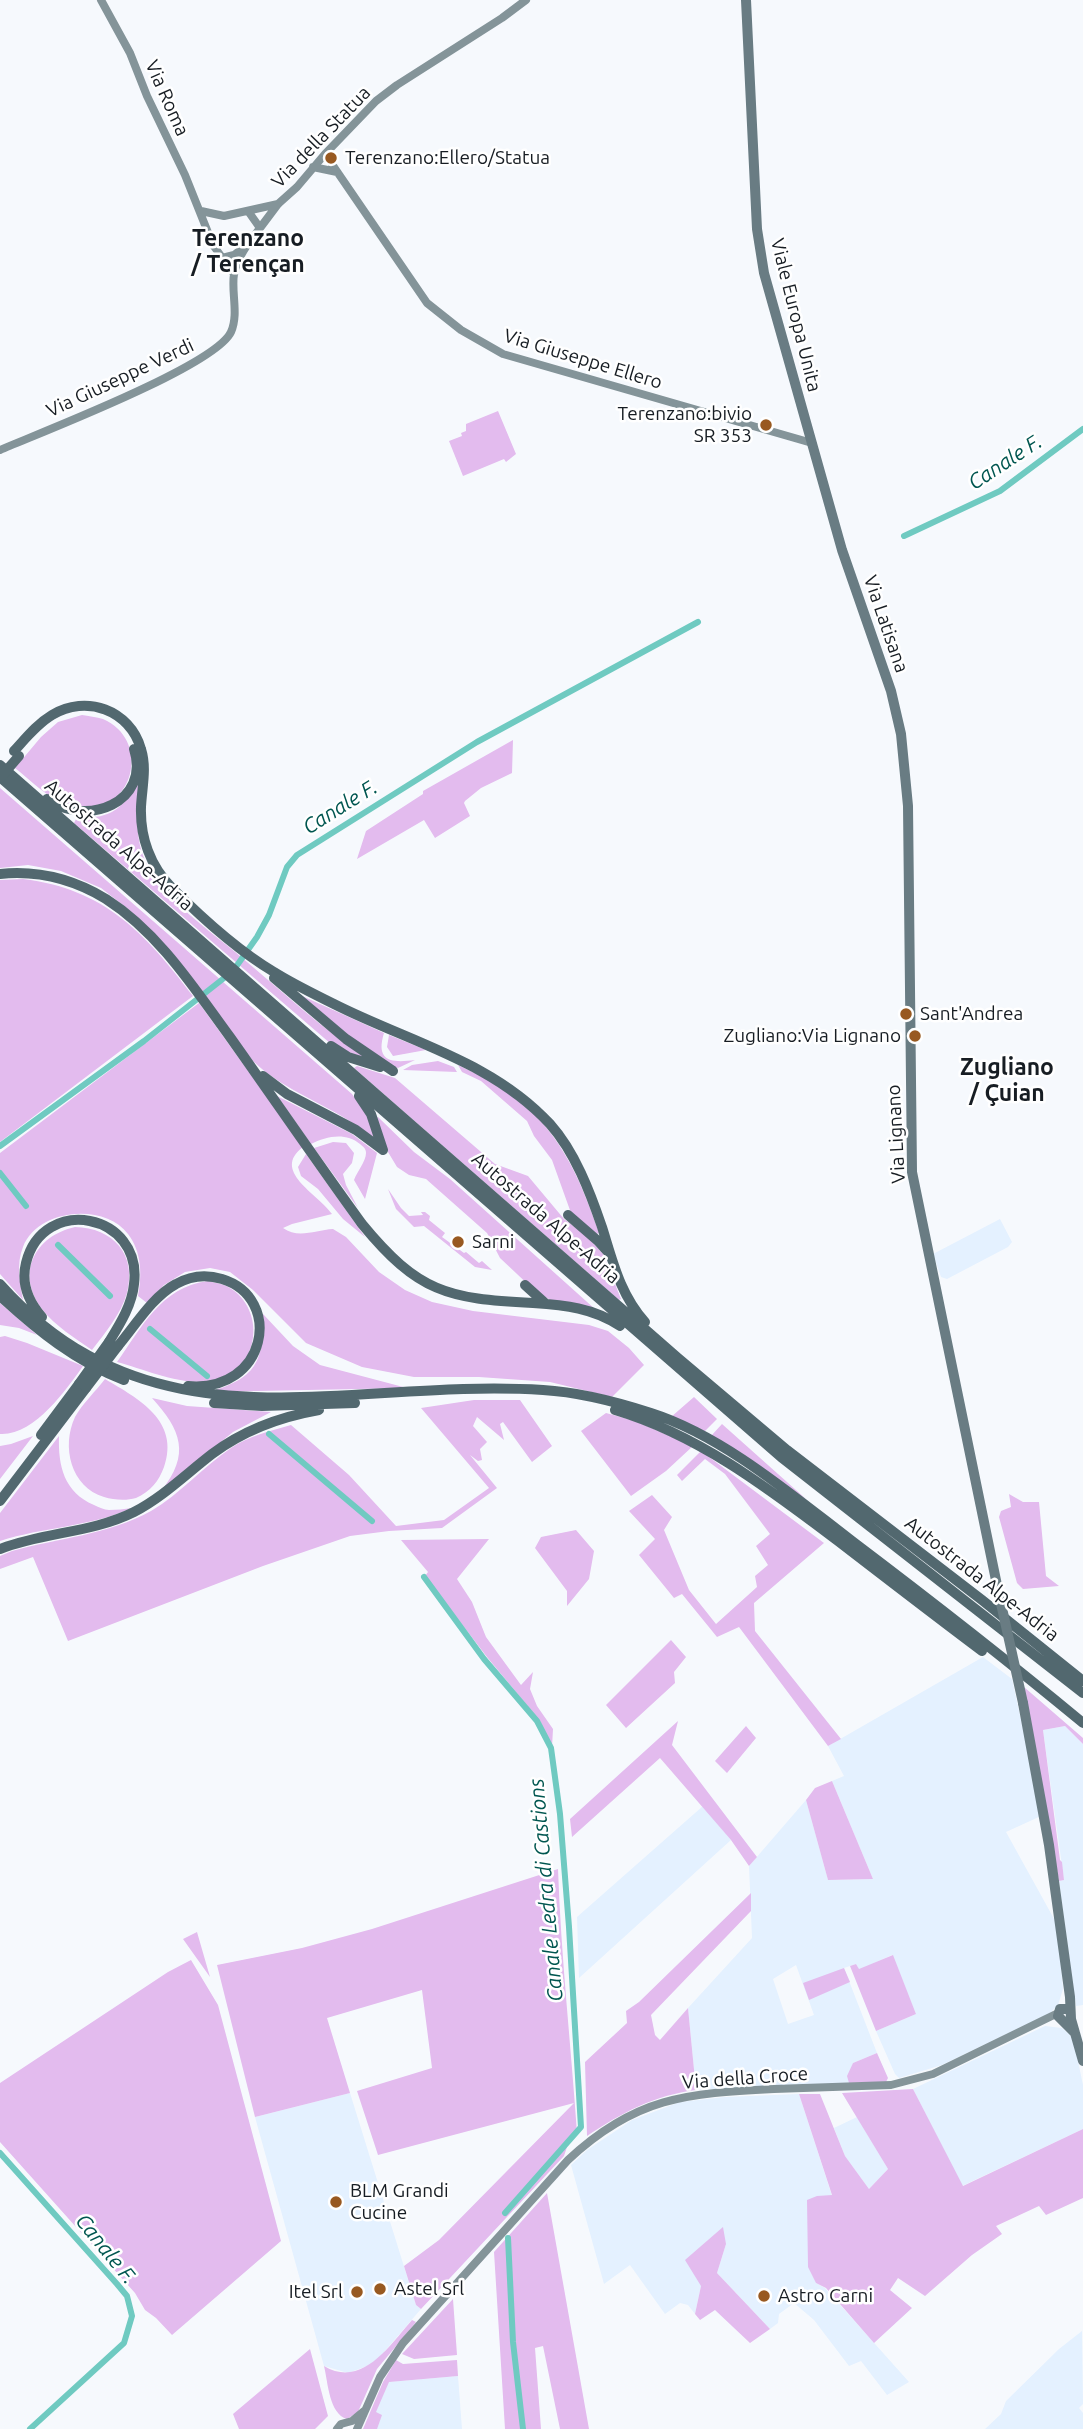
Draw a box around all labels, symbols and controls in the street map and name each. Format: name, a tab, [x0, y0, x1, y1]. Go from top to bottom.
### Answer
street label: Via Roma	[140, 57, 194, 139]
street label: Via della Statua	[267, 81, 375, 193]
place label: Terenzano:Ellero/Statua	[345, 147, 550, 169]
marker: Terenzano:Ellero/Statua	[323, 150, 339, 166]
district label: Terenzano / Terençan	[191, 224, 305, 278]
street label: Viale Europa Unita	[766, 236, 826, 394]
street label: Via Giuseppe Ellero	[501, 324, 665, 394]
street label: Via Giuseppe Verdi	[43, 334, 197, 422]
place label: Terenzano:bivio SR 353	[618, 403, 752, 447]
marker: Terenzano:bivio SR 353	[758, 417, 774, 433]
water label: Canale F.	[963, 429, 1047, 495]
street label: Via Latisana	[859, 572, 913, 676]
street label: Autostrada Alpe-Adria	[40, 774, 198, 916]
water label: Canale F.	[298, 774, 382, 840]
place label: Sant'Andrea	[920, 1003, 1023, 1025]
marker: Sant'Andrea	[898, 1006, 914, 1022]
place label: Zugliano:Via Lignano	[724, 1025, 901, 1047]
marker: Zugliano:Via Lignano	[907, 1028, 923, 1044]
district label: Zugliano / Çuian	[960, 1053, 1054, 1107]
street label: Via Lignano	[882, 1084, 910, 1184]
street label: Autostrada Alpe-Adria	[467, 1147, 625, 1289]
place label: Sarni	[472, 1231, 514, 1253]
marker: Sarni	[450, 1234, 466, 1250]
street label: Autostrada Alpe-Adria	[900, 1512, 1064, 1646]
water label: Canale Ledra di Castions	[524, 1777, 568, 2003]
street label: Via della Croce	[681, 2062, 809, 2094]
place label: BLM Grandi Cucine	[350, 2180, 449, 2224]
marker: BLM Grandi Cucine	[328, 2194, 344, 2210]
water label: Canale F.	[70, 2209, 142, 2289]
place label: Astel Srl	[394, 2278, 464, 2300]
place label: Itel Srl	[289, 2281, 343, 2303]
marker: Astel Srl	[372, 2281, 388, 2297]
marker: Itel Srl	[349, 2284, 365, 2300]
place label: Astro Carni	[778, 2285, 873, 2307]
marker: Astro Carni	[756, 2288, 772, 2304]

